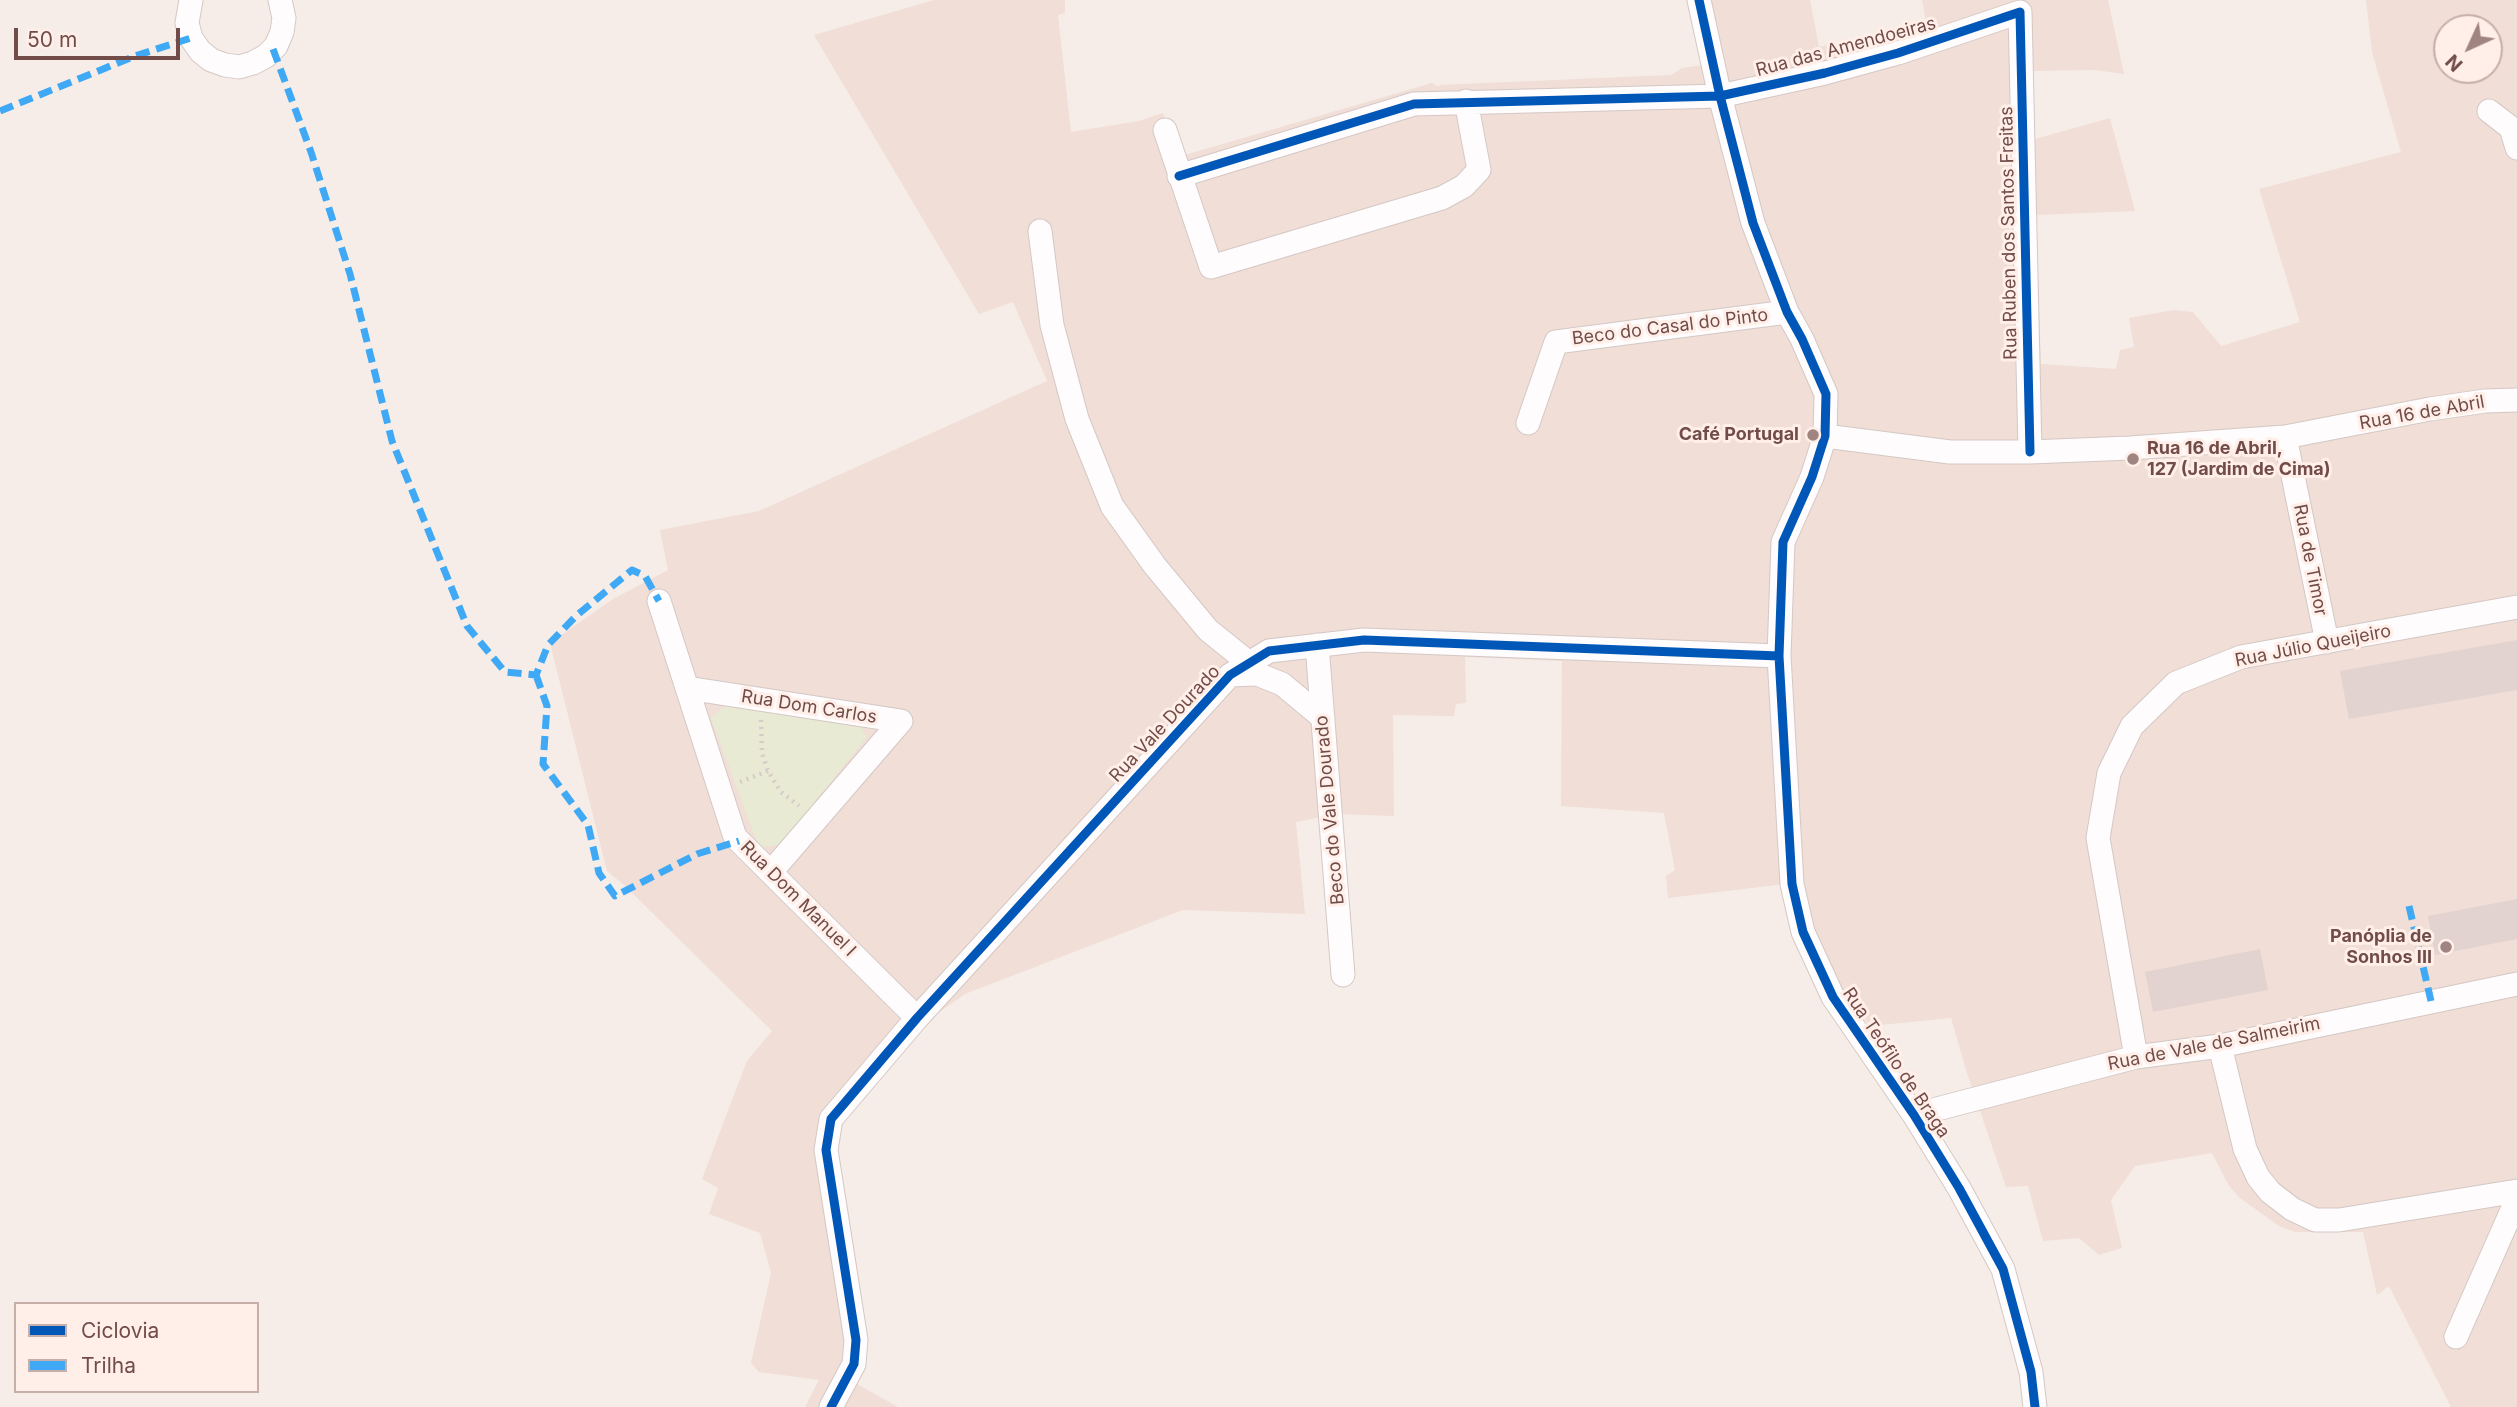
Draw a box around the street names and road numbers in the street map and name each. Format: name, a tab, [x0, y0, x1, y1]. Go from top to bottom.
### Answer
street label: Rua das Amendoeiras	[1754, 13, 1938, 81]
street label: Rua Ruben dos Santos Freitas	[1996, 106, 2022, 360]
street label: Beco do Casal do Pinto	[1571, 304, 1769, 350]
street label: Rua 16 de Abril	[2358, 391, 2486, 435]
street label: Rua de Timor	[2289, 502, 2331, 618]
street label: Rua Júlio Queijeiro	[2233, 620, 2393, 672]
street label: Rua Vale Dourado	[1105, 661, 1225, 787]
street label: Rua Dom Carlos	[740, 686, 878, 728]
street label: Beco do Vale Dourado	[1311, 714, 1349, 906]
street label: Rua Dom Manuel I	[736, 837, 860, 961]
street label: Rua Teófilo de Braga	[1838, 984, 1954, 1142]
street label: Rua de Vale de Salmeirim	[2106, 1013, 2322, 1075]

